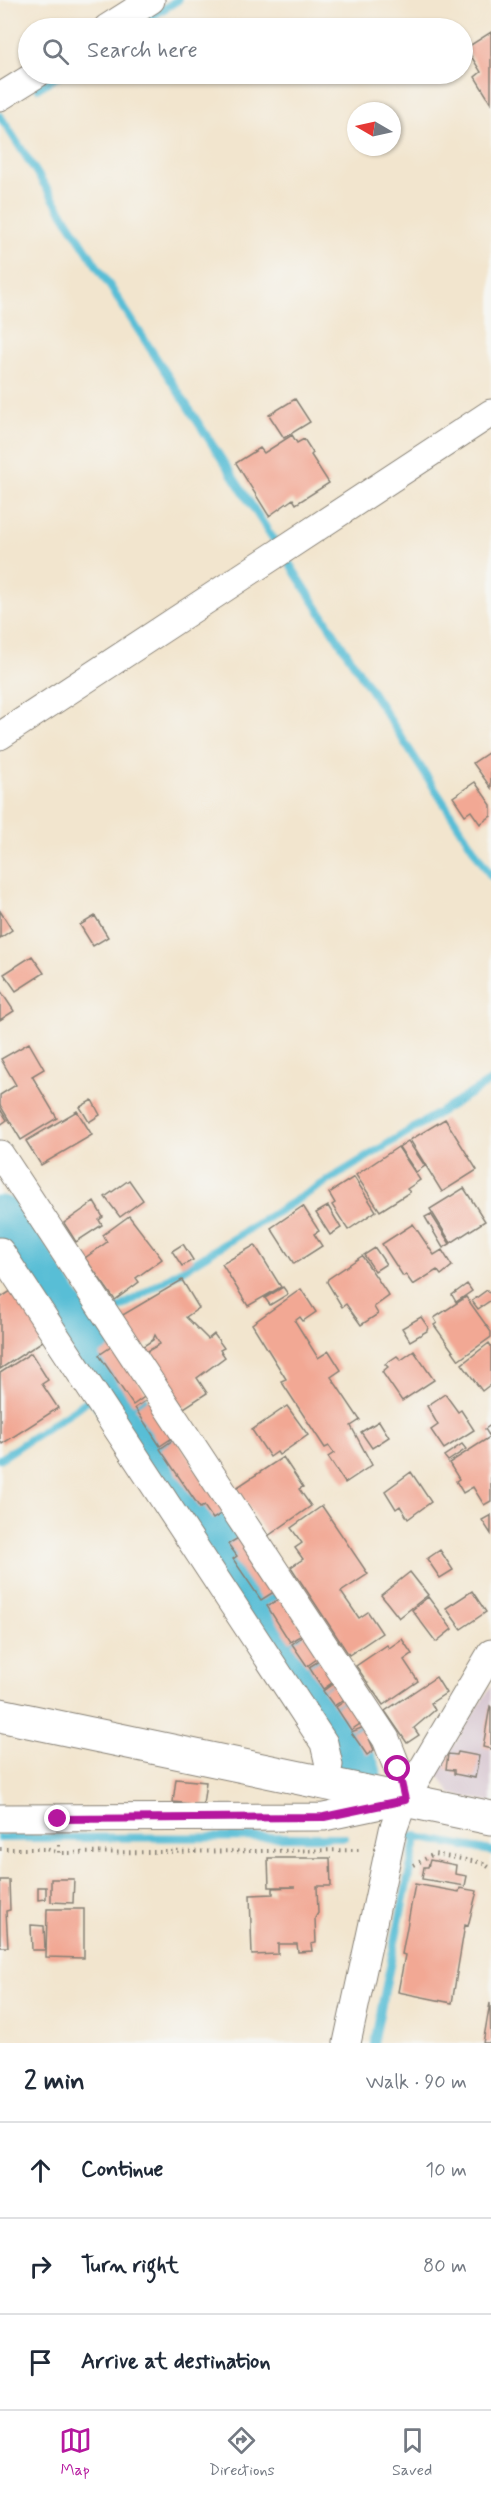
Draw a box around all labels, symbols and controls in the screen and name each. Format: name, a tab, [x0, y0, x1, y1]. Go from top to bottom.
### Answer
search box	[18, 18, 473, 84]
icon: search	[39, 35, 72, 68]
text: Search here	[87, 37, 198, 65]
north arrow	[347, 102, 401, 156]
route start	[384, 1755, 410, 1781]
route end	[44, 1805, 70, 1831]
text: 2 min	[24, 2065, 85, 2099]
text: Walk · 90 m	[366, 2069, 467, 2096]
icon: ahead	[24, 2154, 57, 2187]
text: Continue	[81, 2156, 163, 2184]
text: 10 m	[425, 2157, 467, 2184]
icon: right	[24, 2250, 57, 2283]
text: Turn right	[81, 2252, 179, 2280]
text: 80 m	[423, 2253, 467, 2280]
icon: arrive	[24, 2346, 57, 2379]
text: Arrive at destination	[81, 2348, 271, 2376]
tab: Map	[59, 2424, 92, 2481]
tab: Directions	[209, 2424, 275, 2481]
tab: Saved	[392, 2424, 432, 2481]

